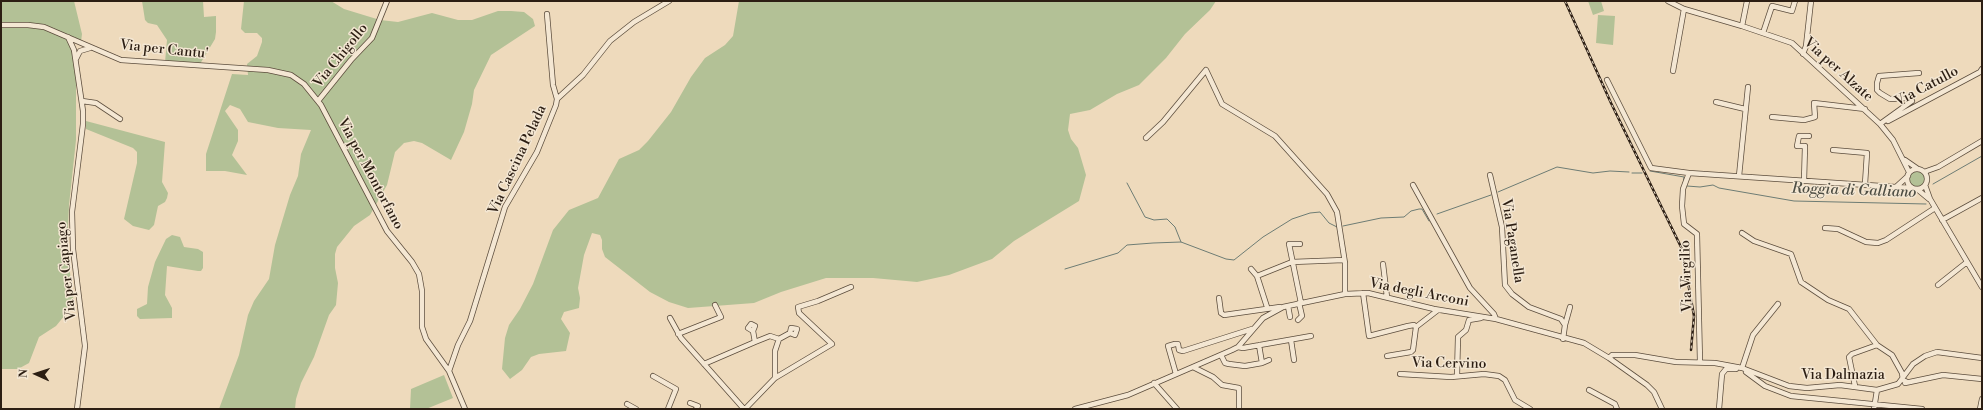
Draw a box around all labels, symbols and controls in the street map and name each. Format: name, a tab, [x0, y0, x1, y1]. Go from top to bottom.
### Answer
street label: Via Chigollo	[310, 21, 372, 91]
street label: Via per Alzate	[1800, 35, 1876, 105]
street label: Via per Cantu'	[119, 37, 209, 63]
street label: Via Catullo	[1892, 63, 1962, 111]
street label: Via Cascina Pelada	[485, 103, 551, 217]
street label: Via per Montorfano	[334, 115, 406, 233]
water label: Roggia di Galliano	[1791, 180, 1917, 202]
street label: Via Paganella	[1497, 198, 1527, 284]
street label: Via per Capiago	[53, 221, 81, 321]
street label: Via Virgilio	[1677, 240, 1697, 312]
street label: Via degli Arconi	[1368, 275, 1470, 311]
north arrow	[16, 354, 56, 394]
street label: Via Cervino	[1411, 355, 1487, 373]
street label: Via Dalmazia	[1801, 368, 1885, 384]
text: N	[17, 369, 31, 378]

